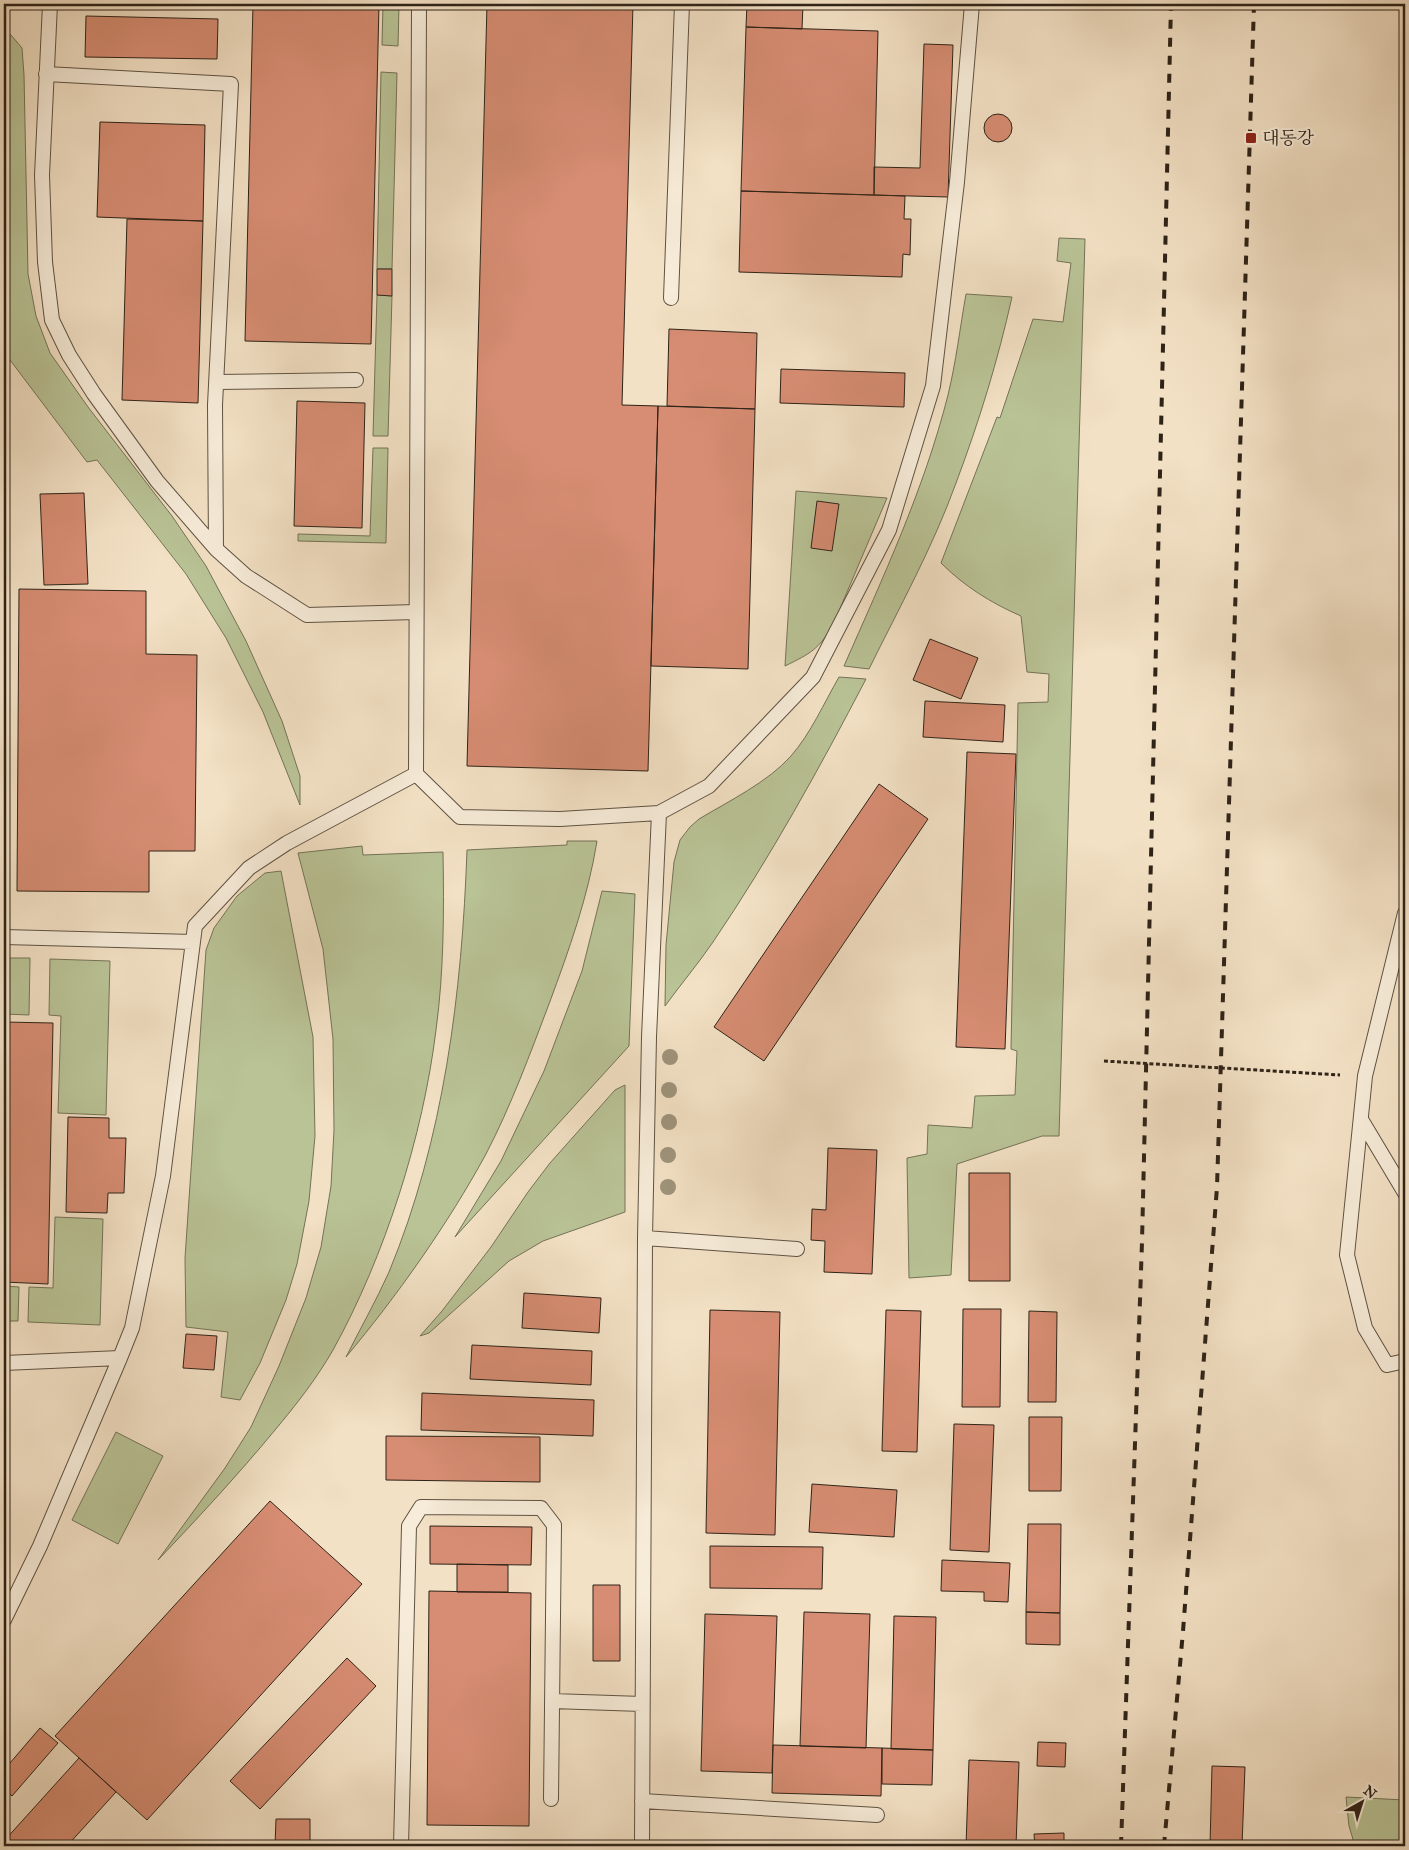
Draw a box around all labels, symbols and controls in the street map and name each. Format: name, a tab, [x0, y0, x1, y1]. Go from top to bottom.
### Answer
place label: 대동강	[1262, 127, 1315, 149]
marker: 대동강	[1244, 131, 1258, 145]
north arrow	[1336, 1778, 1386, 1828]
text: N	[1360, 1782, 1380, 1803]

